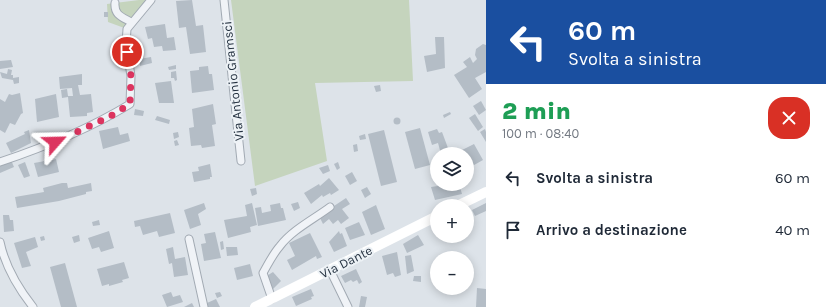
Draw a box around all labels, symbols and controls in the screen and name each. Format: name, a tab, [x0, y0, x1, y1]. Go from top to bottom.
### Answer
text: 60 m	[568, 14, 636, 47]
icon: left	[502, 16, 554, 68]
street label: Via Antonio Gramsci	[219, 20, 247, 142]
pin	[110, 35, 144, 69]
icon: arrive	[116, 41, 138, 63]
text: Svolta a sinistra	[568, 48, 702, 70]
text: 2 min	[502, 97, 571, 125]
button: close	[768, 97, 810, 139]
position arrow	[34, 121, 76, 163]
text: 100 m · 08:40	[502, 126, 579, 141]
map controls	[430, 147, 474, 295]
button: layers	[430, 147, 474, 191]
icon: left	[502, 167, 524, 189]
text: Svolta a sinistra	[536, 169, 653, 187]
text: 60 m	[775, 169, 810, 187]
button: +	[430, 199, 474, 243]
icon: arrive	[502, 219, 524, 241]
text: Arrivo a destinazione	[536, 221, 687, 239]
text: 40 m	[775, 221, 810, 239]
street label: Via Dante	[317, 242, 375, 282]
button: −	[430, 251, 474, 295]

